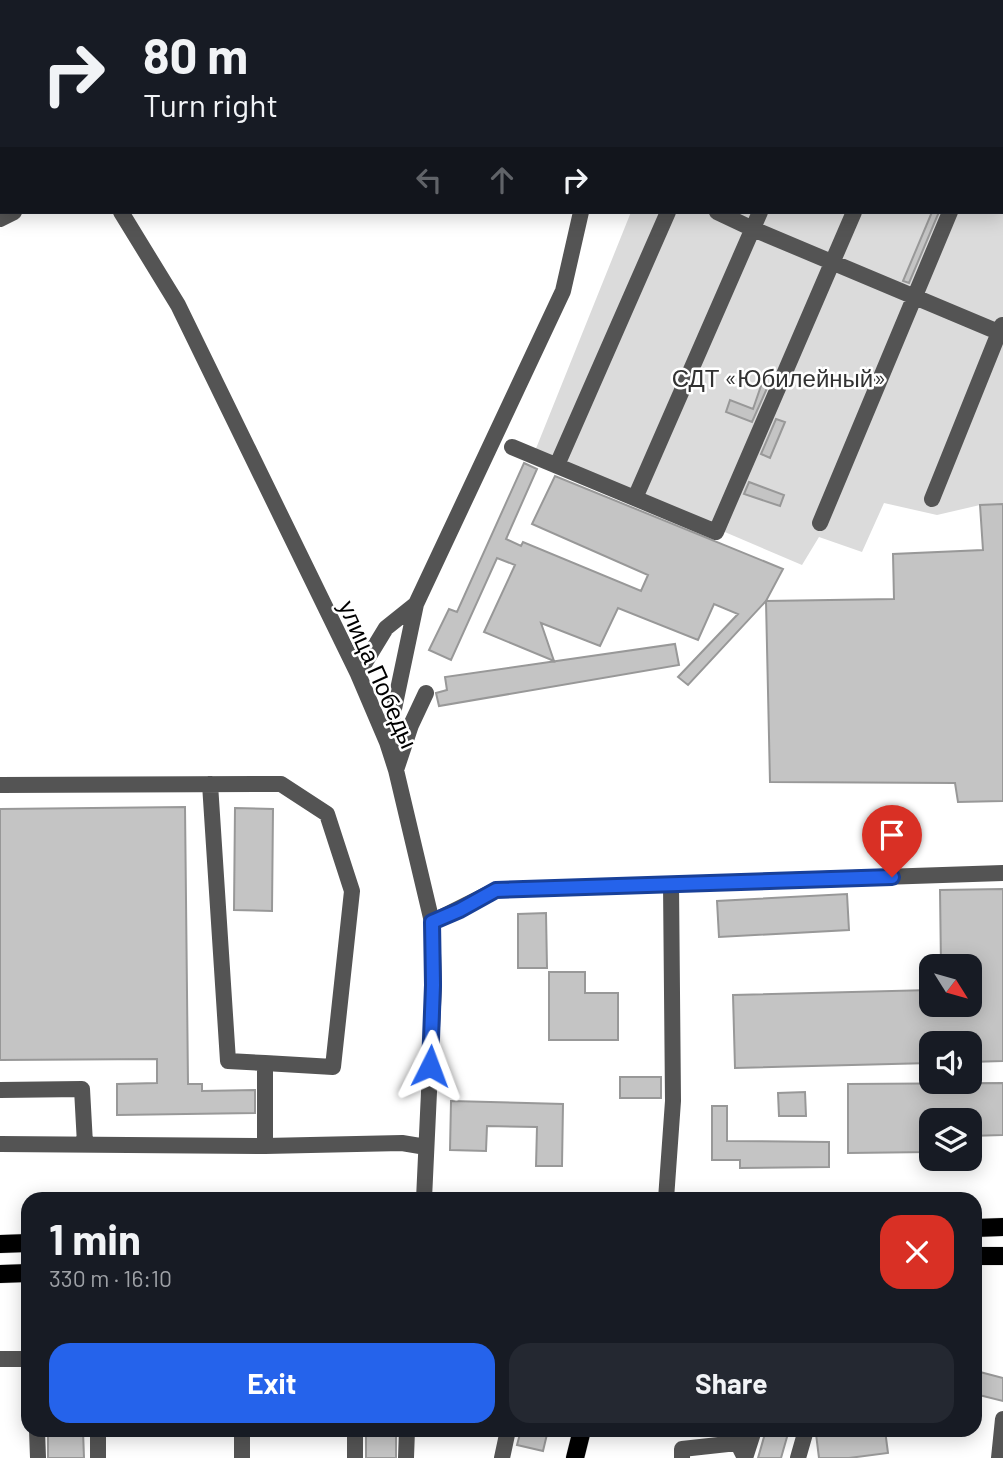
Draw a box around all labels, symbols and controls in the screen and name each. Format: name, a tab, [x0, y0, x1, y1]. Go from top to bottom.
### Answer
text: 80 m	[143, 25, 248, 84]
icon: right	[28, 28, 119, 119]
text: Turn right	[143, 85, 278, 123]
icon: left	[410, 161, 448, 199]
icon: ahead	[483, 161, 521, 199]
icon: right	[556, 161, 594, 199]
park label: СДТ «Юбилейный»	[672, 363, 886, 392]
street label: улица Победы	[333, 596, 425, 752]
pin	[862, 805, 922, 877]
icon: arrive	[873, 816, 911, 854]
north arrow	[919, 954, 982, 1017]
map controls	[919, 954, 982, 1171]
position arrow	[393, 1029, 467, 1103]
button: sound	[919, 1031, 982, 1094]
button: layers	[919, 1108, 982, 1171]
text: 1 min	[49, 1213, 141, 1263]
button: close	[880, 1215, 954, 1289]
text: 330 m · 16:10	[49, 1264, 172, 1292]
button: Exit	[49, 1343, 495, 1423]
button: Share	[509, 1343, 954, 1423]

